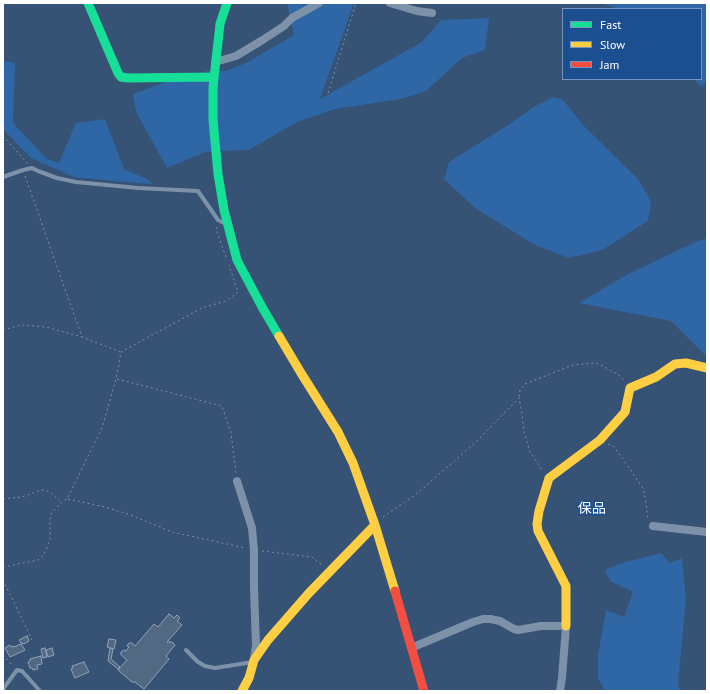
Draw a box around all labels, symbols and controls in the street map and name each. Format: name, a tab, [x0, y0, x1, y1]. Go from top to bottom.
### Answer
legend	[562, 8, 702, 80]
text: Fast	[600, 17, 621, 32]
text: Slow	[600, 37, 625, 52]
text: Jam	[600, 57, 619, 72]
district label: 保品	[578, 501, 606, 517]

